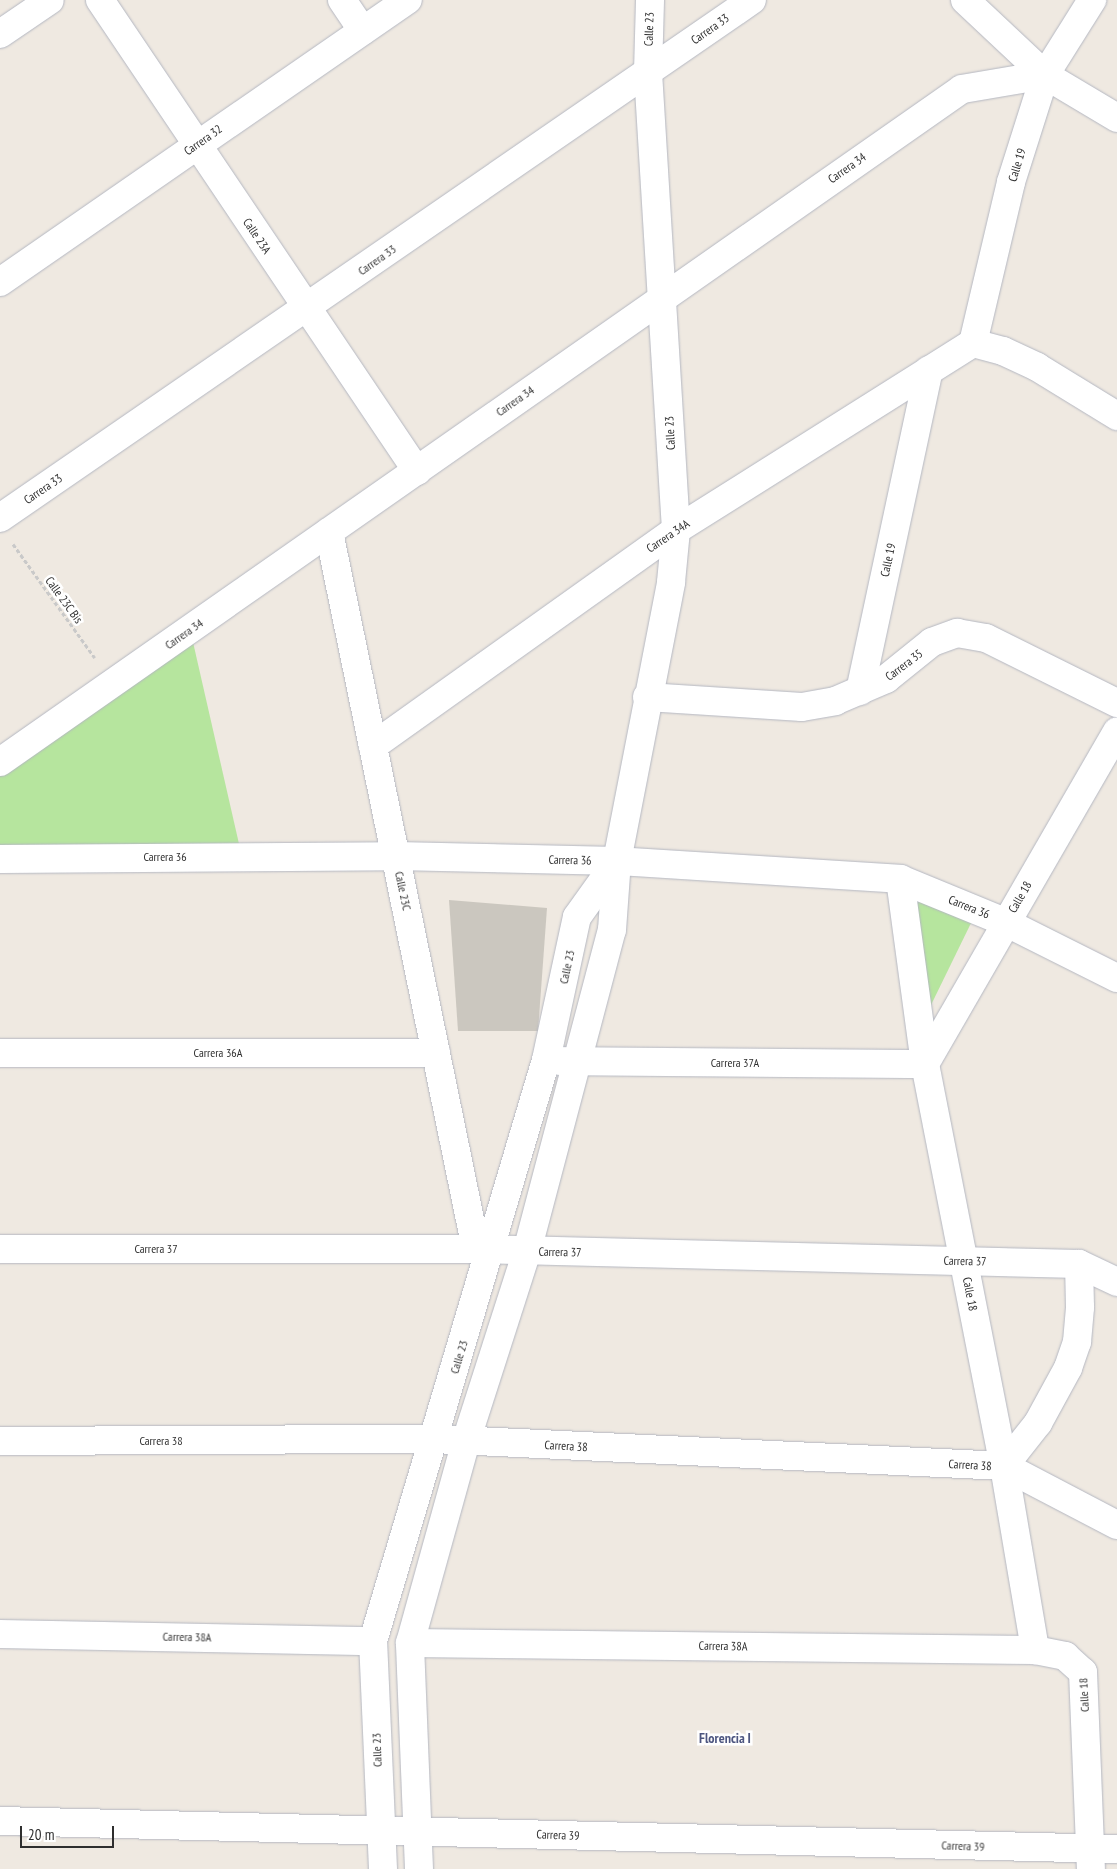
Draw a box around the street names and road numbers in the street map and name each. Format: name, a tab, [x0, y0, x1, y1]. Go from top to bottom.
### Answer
street label: Carrera 33	[688, 11, 732, 47]
street label: Calle 23	[641, 12, 657, 46]
street label: Carrera 32	[181, 122, 225, 158]
street label: Calle 19	[1005, 147, 1029, 183]
street label: Carrera 34	[825, 150, 869, 186]
street label: Calle 23A	[240, 216, 274, 256]
street label: Carrera 33	[355, 242, 399, 278]
street label: Carrera 34	[493, 383, 537, 419]
street label: Calle 23	[662, 416, 678, 450]
street label: Carrera 33	[21, 471, 65, 507]
street label: Carrera 34A	[644, 516, 692, 556]
street label: Calle 19	[877, 542, 899, 578]
street label: Calle 23C Bis	[42, 574, 86, 626]
street label: Carrera 34	[162, 616, 206, 652]
street label: Carrera 35	[882, 646, 926, 684]
street label: Carrera 36	[143, 850, 187, 864]
street label: Carrera 36	[548, 852, 592, 868]
street label: Calle 23C	[392, 870, 414, 912]
street label: Calle 18	[1005, 879, 1035, 915]
street label: Carrera 36	[946, 892, 992, 922]
street label: Calle 23	[556, 949, 578, 985]
street label: Carrera 36A	[194, 1046, 242, 1060]
street label: Carrera 37A	[711, 1056, 759, 1070]
street label: Carrera 37	[134, 1242, 178, 1256]
street label: Carrera 37	[538, 1244, 582, 1260]
street label: Carrera 37	[943, 1253, 987, 1269]
street label: Calle 18	[960, 1276, 980, 1312]
street label: Calle 23	[447, 1339, 471, 1375]
street label: Carrera 38	[139, 1434, 183, 1448]
street label: Carrera 38	[544, 1438, 588, 1454]
street label: Carrera 38	[948, 1457, 992, 1473]
street label: Carrera 38A	[162, 1629, 212, 1645]
street label: Carrera 38A	[698, 1638, 748, 1654]
street label: Calle 18	[1076, 1678, 1092, 1712]
street label: Calle 23	[369, 1733, 385, 1767]
street label: Carrera 39	[536, 1827, 580, 1843]
street label: Carrera 39	[941, 1838, 985, 1854]

